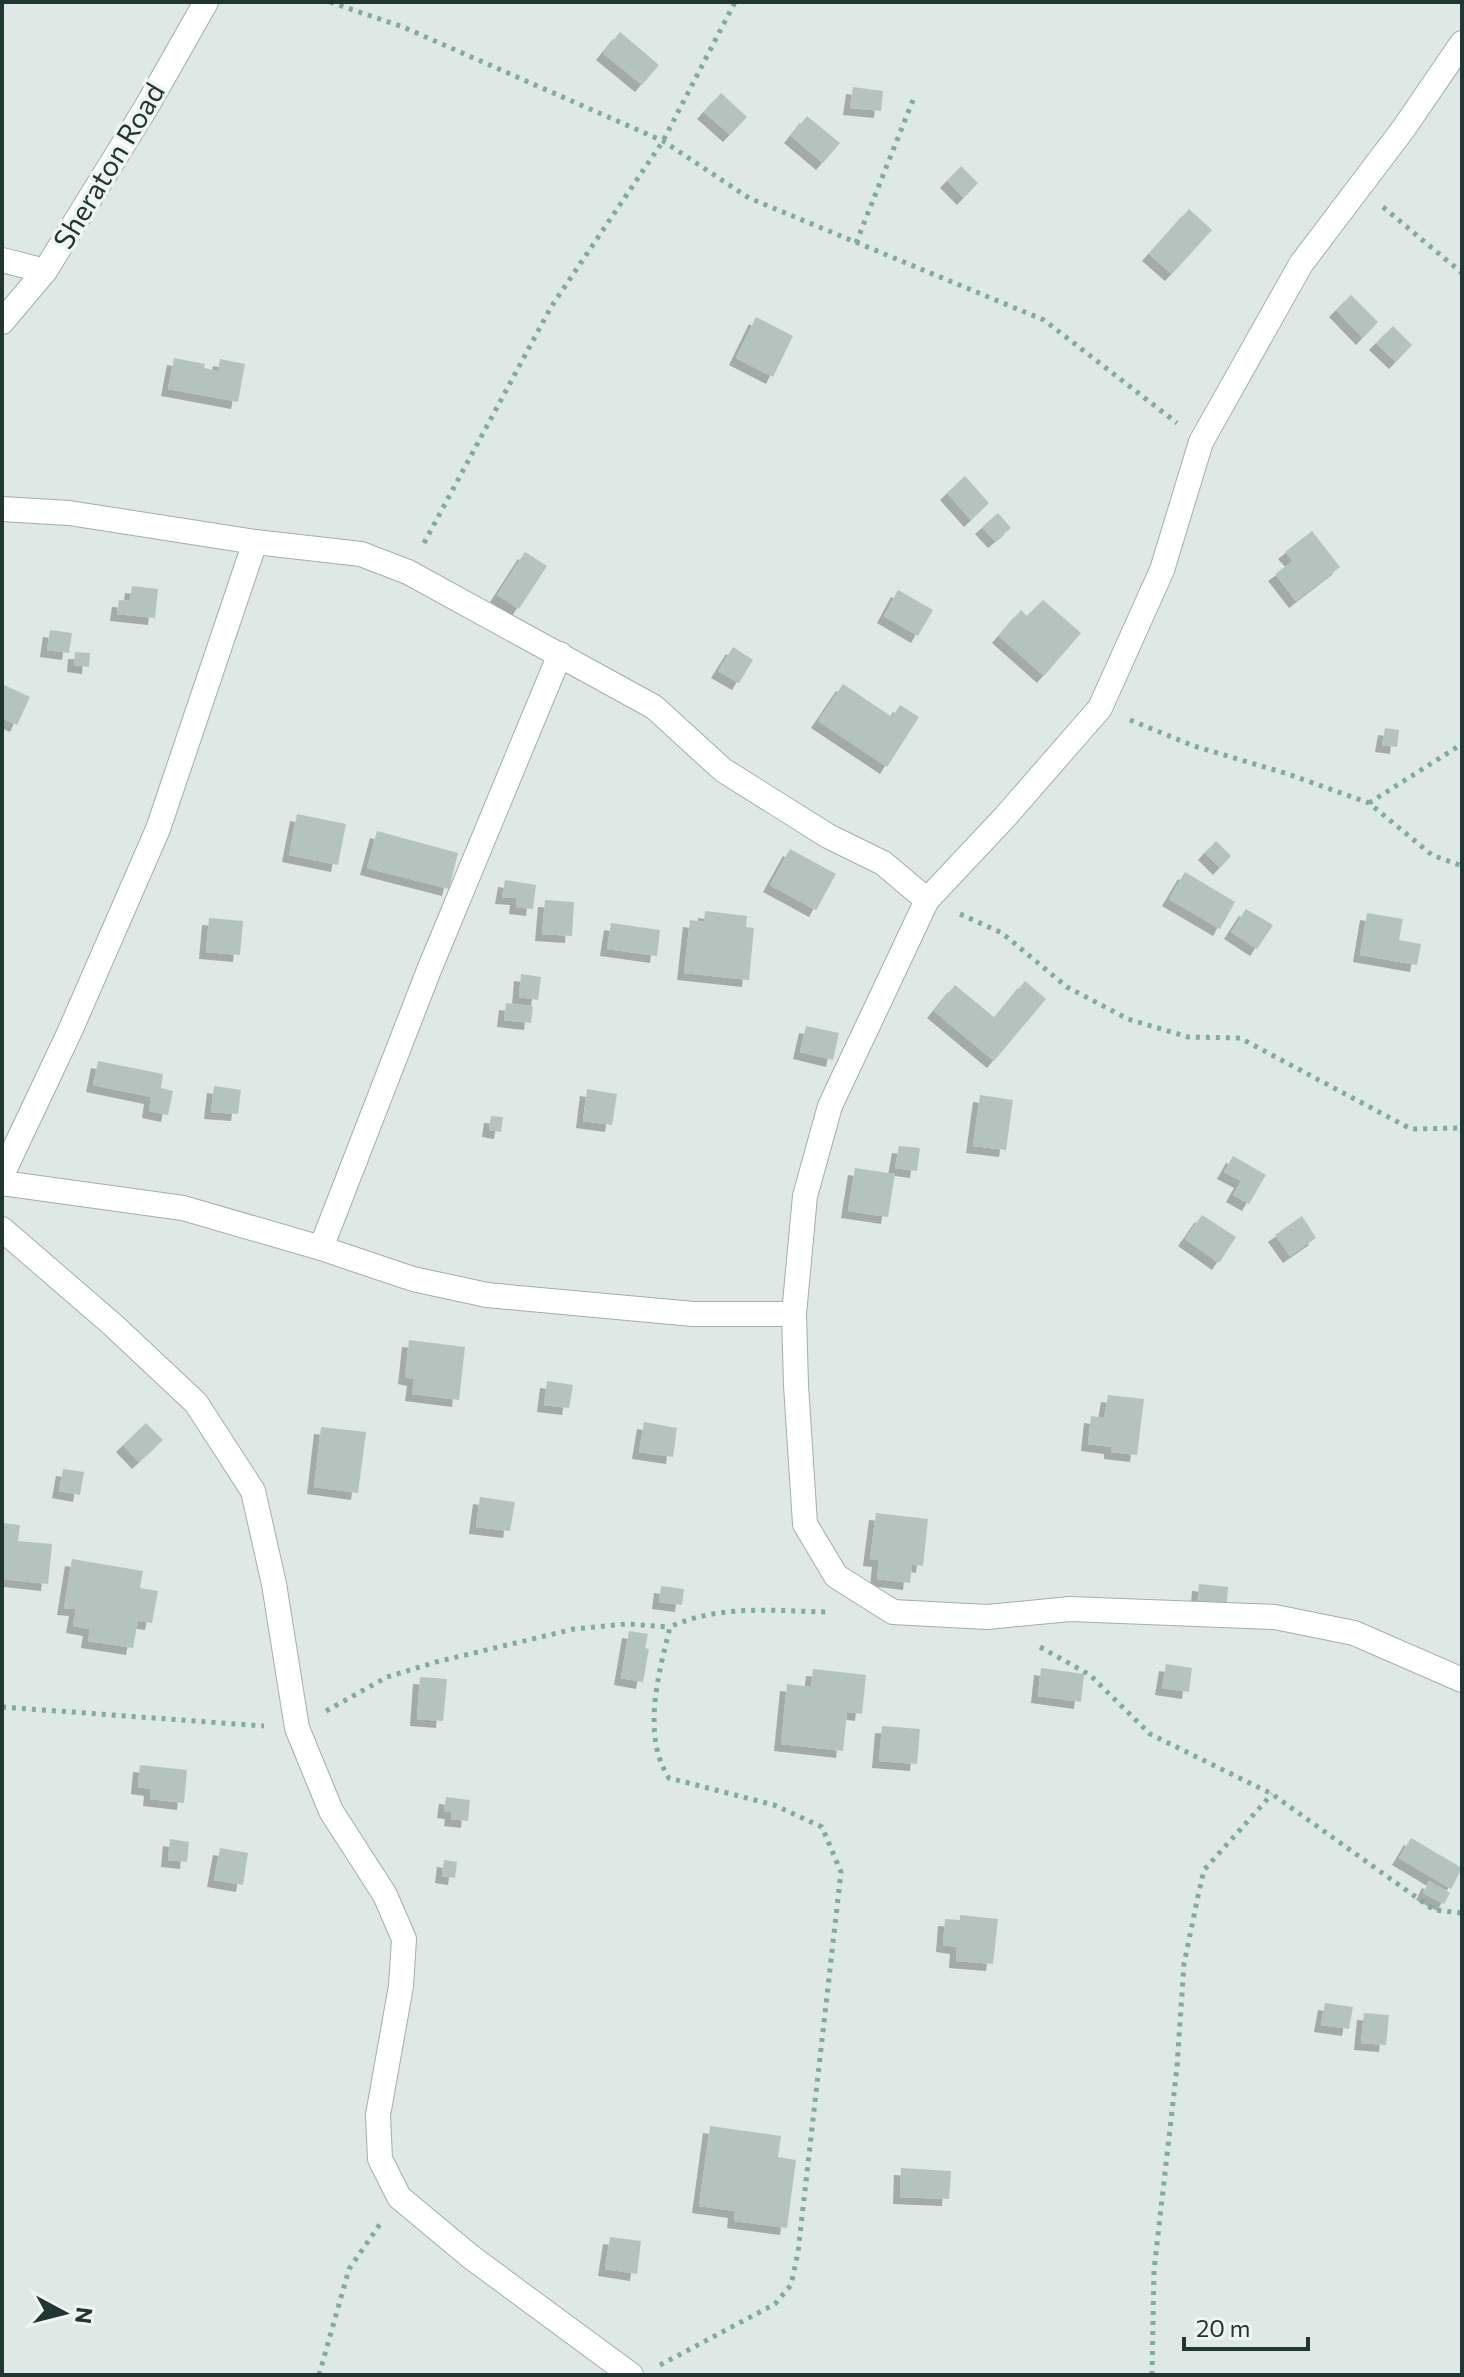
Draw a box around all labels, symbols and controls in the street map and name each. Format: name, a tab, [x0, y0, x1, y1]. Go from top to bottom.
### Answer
street label: Sheraton Road	[45, 76, 171, 255]
north arrow	[24, 2273, 104, 2353]
scale bar	[1184, 2301, 1308, 2351]
text: N	[70, 2306, 99, 2325]
text: 20 m	[1196, 2313, 1250, 2342]

